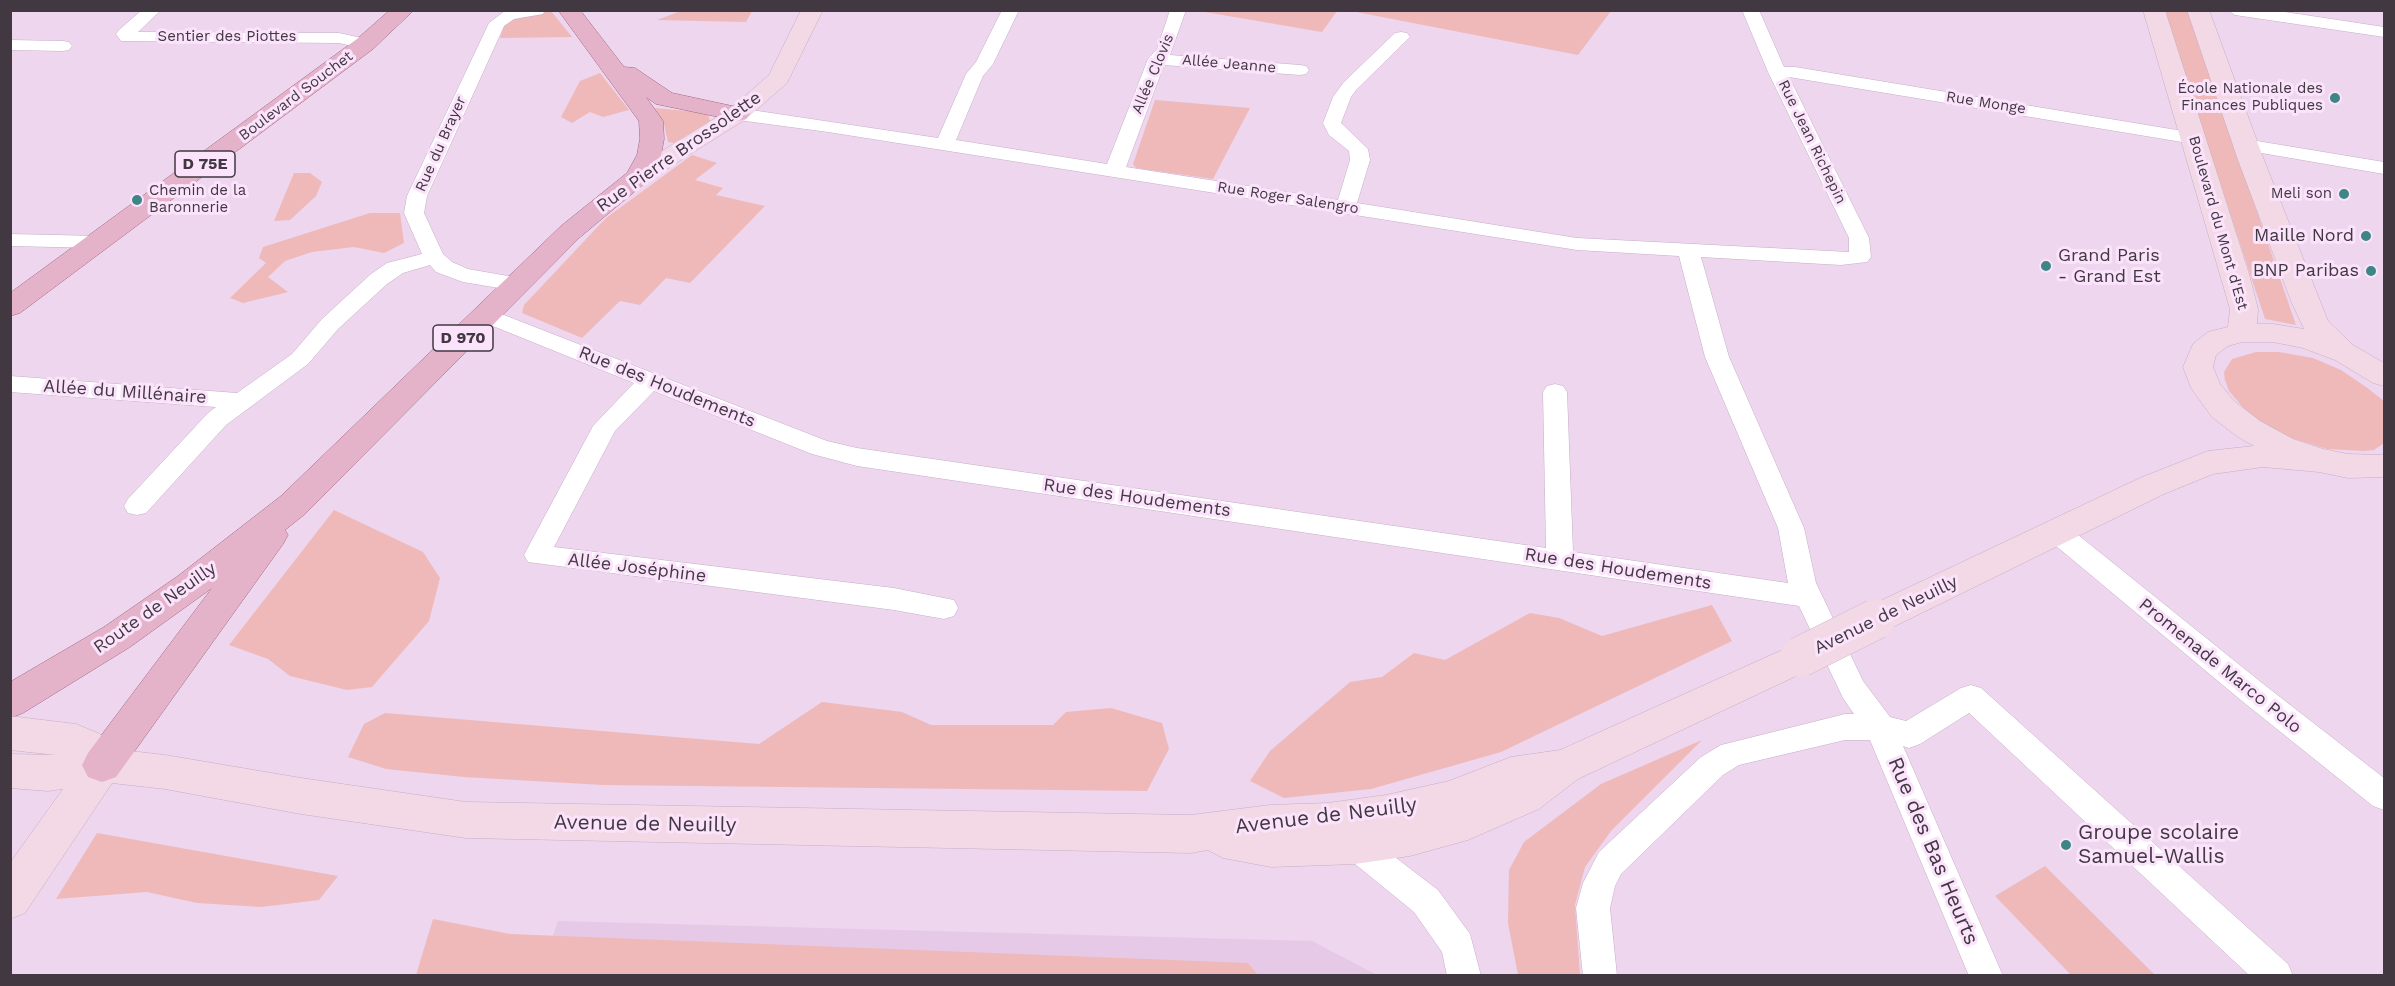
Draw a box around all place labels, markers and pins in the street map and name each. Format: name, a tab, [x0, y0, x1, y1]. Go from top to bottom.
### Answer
place label: École Nationale des Finances Publiques	[2177, 80, 2323, 115]
marker: École Nationale des Finances Publiques	[2328, 91, 2342, 105]
place label: Chemin de la Baronnerie	[149, 182, 246, 217]
place label: Meli son	[2271, 185, 2332, 203]
marker: Meli son	[2337, 187, 2351, 201]
marker: Chemin de la Baronnerie	[130, 193, 144, 207]
place label: Maille Nord	[2254, 225, 2354, 247]
marker: Maille Nord	[2359, 229, 2373, 243]
place label: Grand Paris - Grand Est	[2058, 245, 2161, 288]
marker: Grand Paris - Grand Est	[2039, 259, 2053, 273]
place label: BNP Paribas	[2253, 260, 2359, 282]
marker: BNP Paribas	[2364, 264, 2378, 278]
place label: Groupe scolaire Samuel-Wallis	[2078, 820, 2239, 870]
marker: Groupe scolaire Samuel-Wallis	[2059, 838, 2073, 852]

